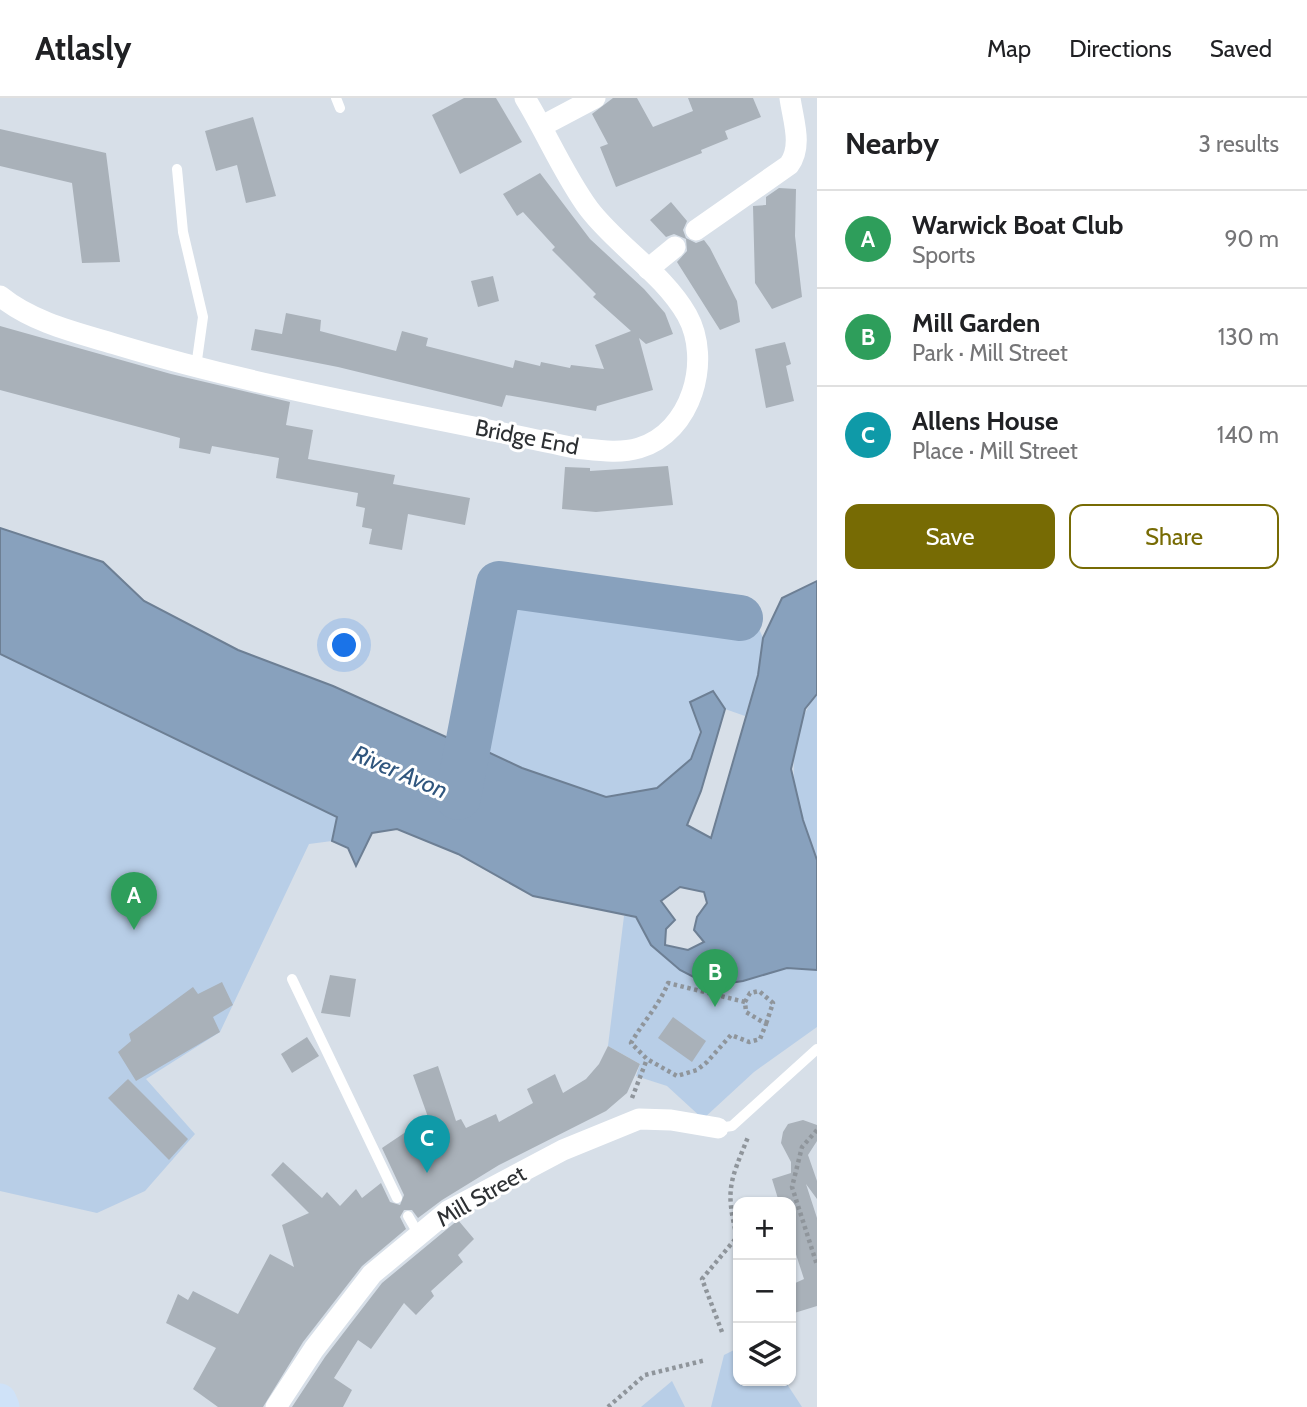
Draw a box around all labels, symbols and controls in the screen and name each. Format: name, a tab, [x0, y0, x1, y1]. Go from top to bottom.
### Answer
text: Atlasly	[35, 28, 132, 68]
text: Map	[987, 34, 1031, 63]
text: Directions	[1069, 34, 1172, 63]
text: Saved	[1210, 34, 1272, 63]
text: Nearby	[845, 125, 939, 162]
text: 3 results	[1198, 130, 1279, 158]
text: Warwick Boat Club	[912, 209, 1123, 241]
text: A	[861, 225, 875, 253]
text: 90 m	[1225, 225, 1279, 253]
text: Sports	[912, 241, 975, 269]
text: Mill Garden	[912, 307, 1040, 339]
text: B	[861, 323, 875, 351]
text: 130 m	[1218, 323, 1279, 351]
text: Park · Mill Street	[912, 339, 1068, 367]
text: Allens House	[912, 405, 1058, 437]
street label: Bridge End	[473, 413, 581, 461]
text: C	[861, 421, 875, 449]
text: 140 m	[1217, 421, 1279, 449]
text: Place · Mill Street	[912, 437, 1078, 465]
button: Save	[845, 504, 1055, 569]
button: Share	[1069, 504, 1279, 569]
your location	[327, 628, 361, 662]
water label: River Avon	[348, 739, 452, 805]
pin: A	[111, 872, 157, 930]
pin: B	[692, 949, 738, 1007]
pin: C	[404, 1115, 450, 1173]
street label: Mill Street	[431, 1159, 531, 1233]
map controls	[733, 1197, 796, 1386]
button: +	[733, 1197, 796, 1260]
button: −	[733, 1260, 796, 1323]
button: layers	[733, 1323, 796, 1386]

